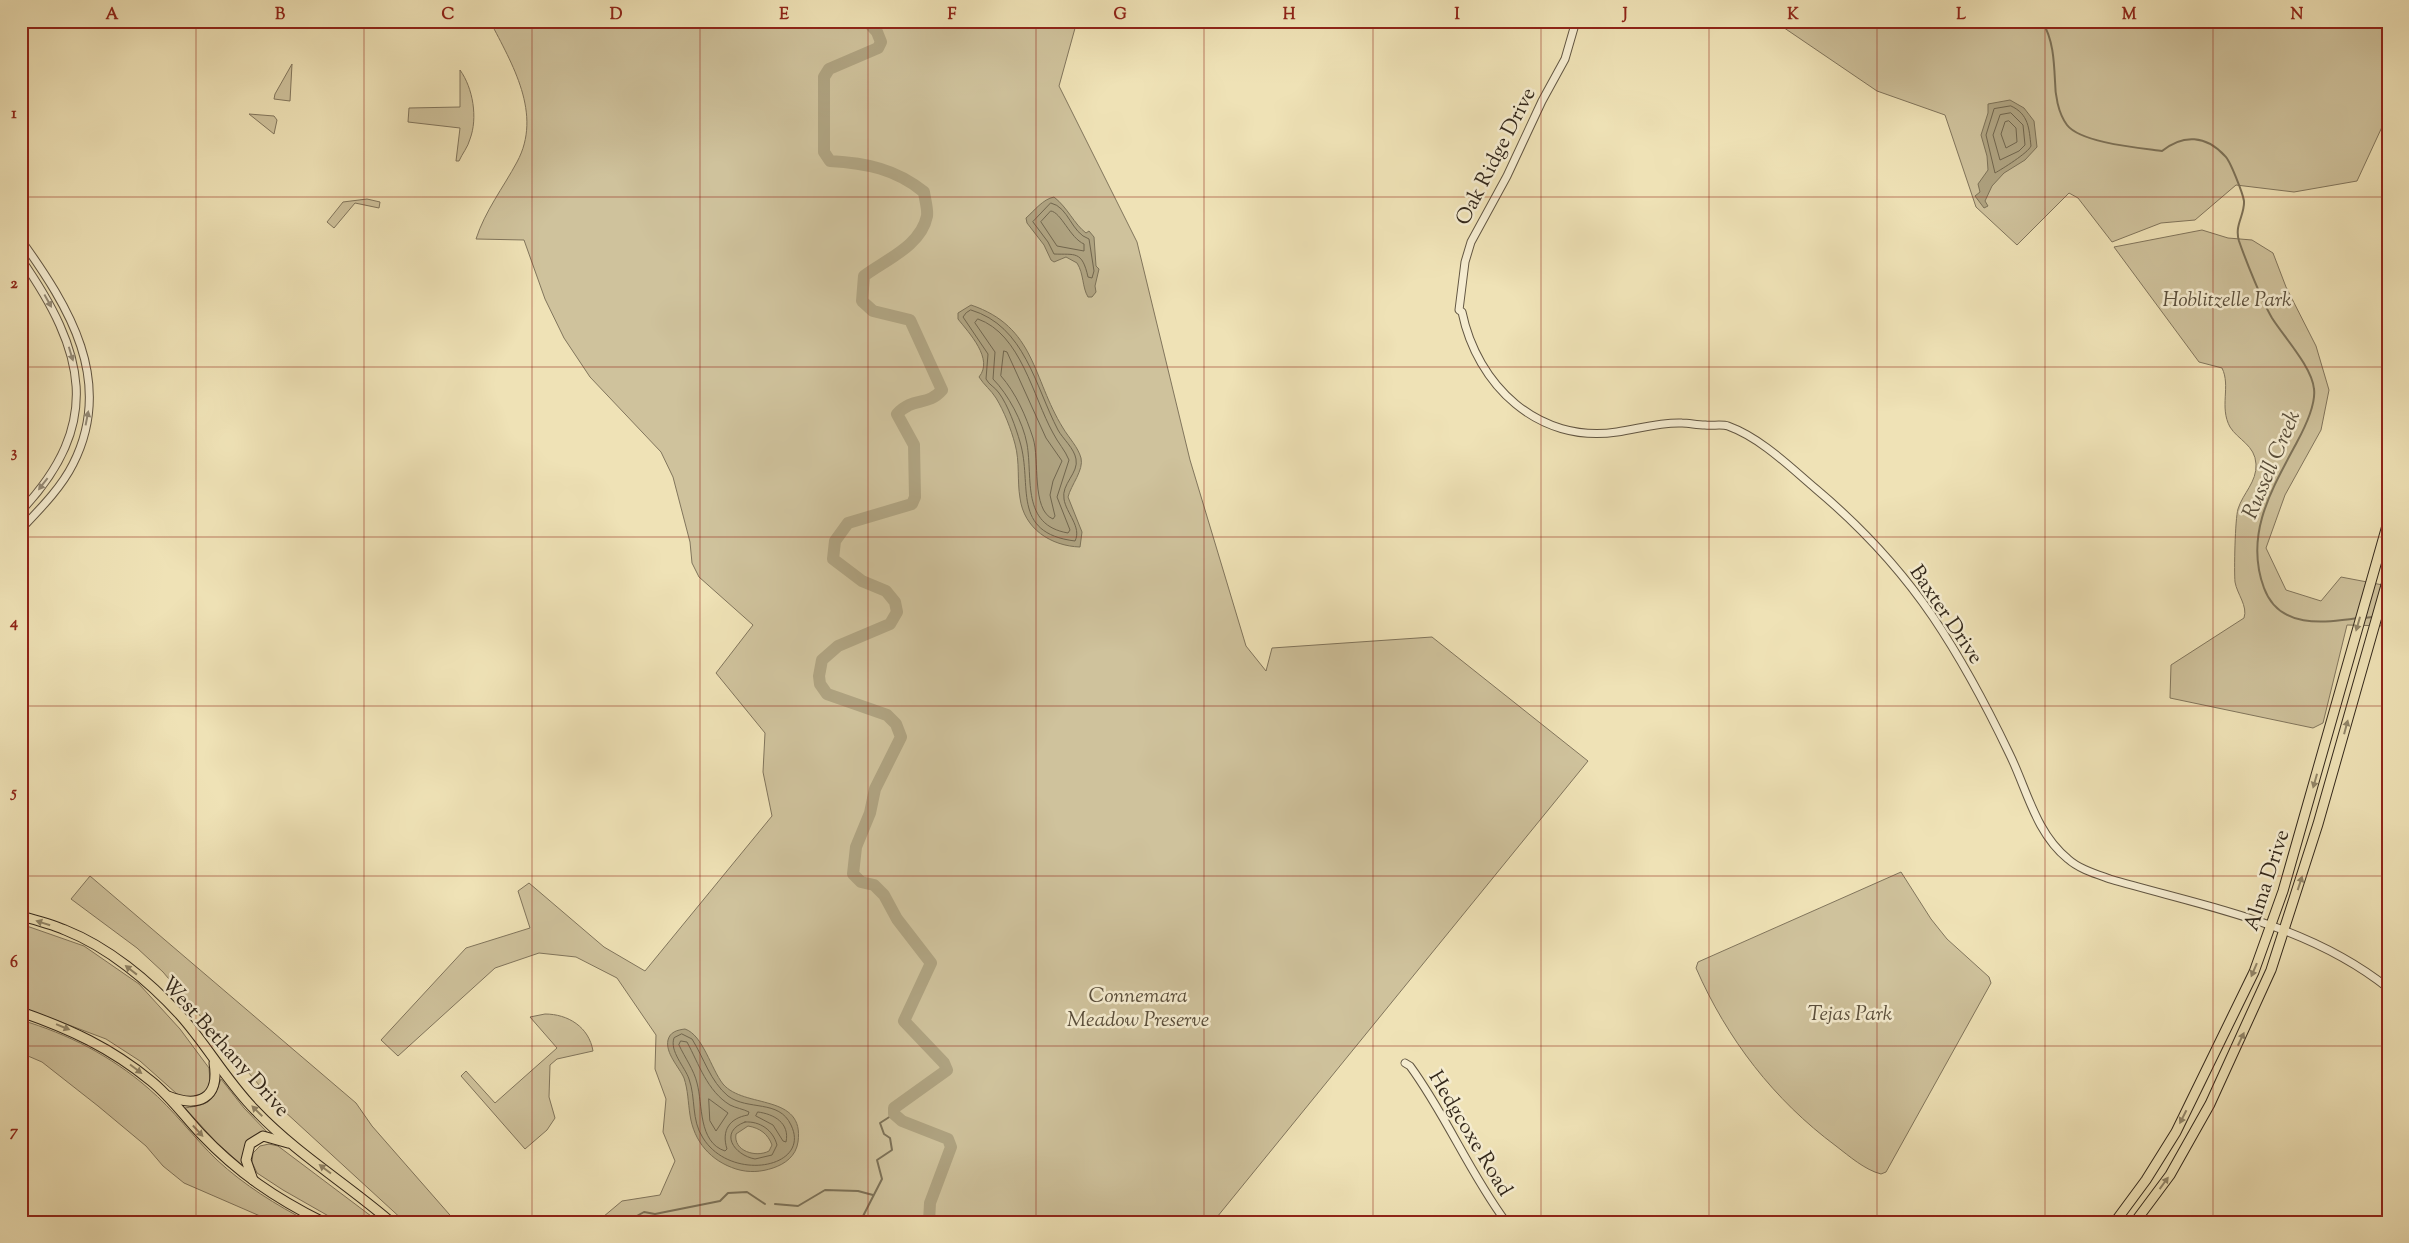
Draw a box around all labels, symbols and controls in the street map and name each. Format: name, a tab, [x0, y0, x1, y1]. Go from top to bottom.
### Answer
text: A	[106, 4, 119, 27]
text: B	[275, 4, 285, 27]
text: C	[442, 4, 455, 27]
text: D	[610, 4, 623, 27]
text: E	[779, 4, 789, 27]
text: F	[948, 4, 957, 27]
text: G	[1113, 4, 1127, 27]
text: H	[1283, 4, 1296, 27]
text: I	[1454, 4, 1460, 27]
text: J	[1621, 4, 1628, 27]
text: K	[1787, 4, 1799, 27]
text: L	[1956, 4, 1966, 27]
text: M	[2122, 4, 2137, 27]
text: N	[2291, 4, 2304, 27]
street label: Oak Ridge Drive	[1449, 83, 1544, 231]
text: 1	[11, 103, 17, 126]
text: 2	[10, 273, 18, 296]
park label: Hoblitzelle Park	[2163, 286, 2292, 316]
one-way arrow	[44, 294, 52, 309]
one-way arrow	[68, 346, 76, 361]
water label: Russell Creek	[2236, 406, 2310, 524]
one-way arrow	[84, 410, 92, 426]
text: 3	[11, 442, 18, 465]
one-way arrow	[38, 477, 49, 490]
street label: Baxter Drive	[1901, 559, 1990, 671]
text: 4	[9, 612, 18, 635]
one-way arrow	[2353, 617, 2361, 632]
one-way arrow	[2342, 719, 2350, 735]
one-way arrow	[2311, 773, 2319, 788]
text: 5	[9, 782, 17, 805]
street label: Alma Drive	[2237, 826, 2298, 935]
one-way arrow	[2296, 875, 2304, 890]
one-way arrow	[36, 918, 51, 926]
text: 6	[10, 952, 18, 975]
one-way arrow	[2249, 963, 2257, 977]
one-way arrow	[125, 965, 138, 976]
street label: West Bethany Drive	[153, 970, 296, 1124]
park label: Connemara Meadow Preserve	[1067, 982, 1209, 1036]
park label: Tejas Park	[1808, 1000, 1893, 1030]
one-way arrow	[56, 1024, 70, 1032]
one-way arrow	[2237, 1032, 2245, 1046]
one-way arrow	[129, 1064, 142, 1074]
street label: Hedgcoxe Road	[1420, 1066, 1519, 1203]
one-way arrow	[251, 1106, 263, 1118]
one-way arrow	[2179, 1110, 2187, 1124]
text: 7	[10, 1121, 19, 1144]
one-way arrow	[192, 1124, 204, 1136]
one-way arrow	[318, 1164, 332, 1174]
one-way arrow	[2159, 1176, 2169, 1189]

